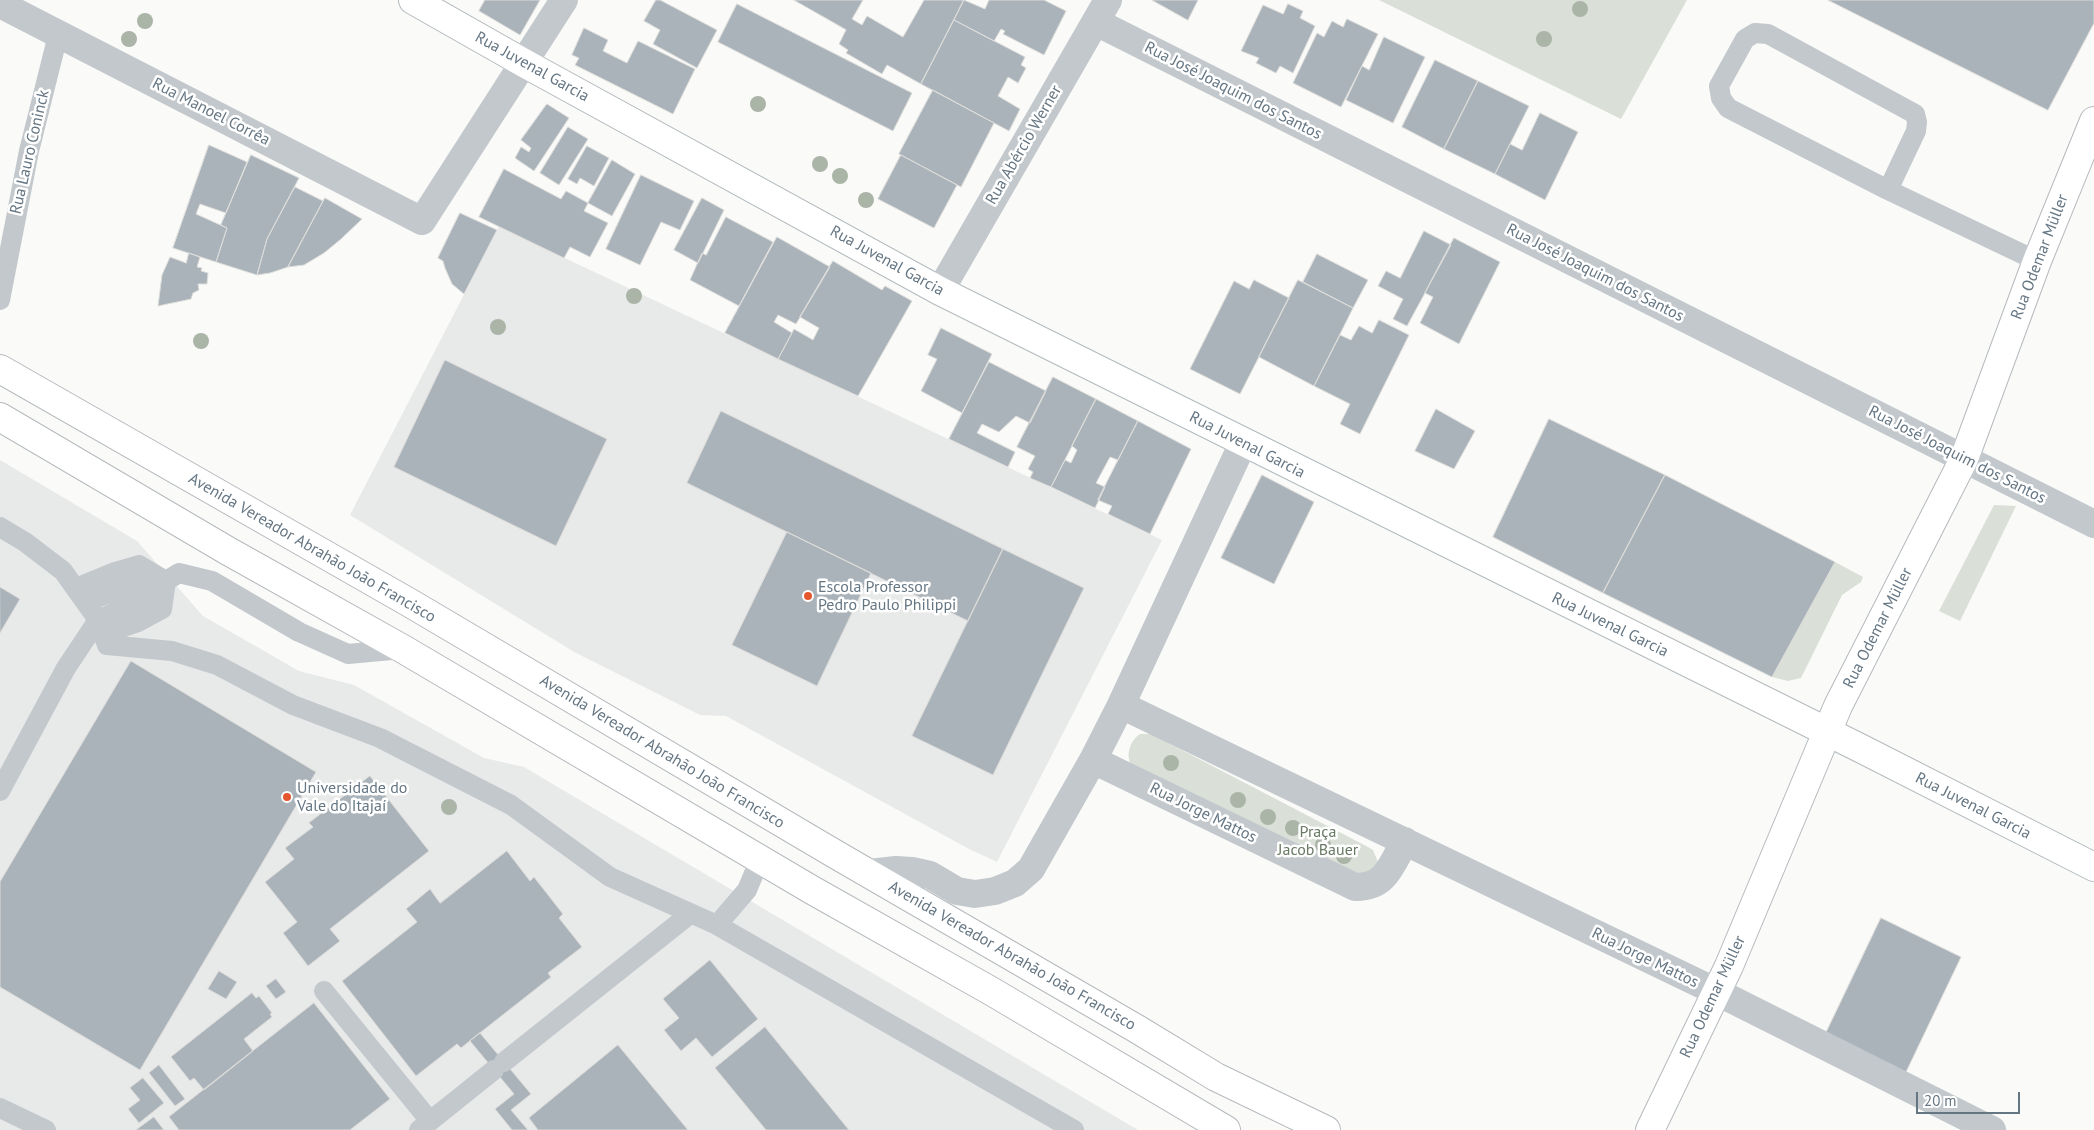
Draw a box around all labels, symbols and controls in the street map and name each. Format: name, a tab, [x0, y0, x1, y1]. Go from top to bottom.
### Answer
street label: Rua Juvenal Garcia	[472, 28, 592, 106]
street label: Rua José Joaquim dos Santos	[1141, 38, 1325, 144]
street label: Rua Manoel Corrêa	[149, 74, 273, 150]
street label: Rua Abércio Werner	[982, 82, 1066, 208]
street label: Rua Lauro Coninck	[6, 88, 54, 216]
street label: Rua Odemar Müller	[2007, 192, 2073, 322]
street label: Rua José Joaquim dos Santos	[1503, 220, 1687, 326]
street label: Rua Juvenal Garcia	[827, 222, 947, 300]
street label: Rua José Joaquim dos Santos	[1865, 402, 2049, 508]
street label: Rua Juvenal Garcia	[1186, 408, 1308, 482]
street label: Avenida Vereador Abrahão João Francisco	[185, 469, 439, 627]
street label: Rua Odemar Müller	[1839, 565, 1917, 691]
place label: Escola Professor Pedro Paulo Philippi	[818, 577, 956, 615]
street label: Rua Juvenal Garcia	[1549, 588, 1671, 662]
marker: Escola Professor Pedro Paulo Philippi	[802, 590, 814, 602]
street label: Avenida Vereador Abrahão João Francisco	[536, 671, 788, 833]
street label: Rua Juvenal Garcia	[1912, 769, 2034, 843]
place label: Universidade do Vale do Itajaí	[297, 778, 407, 816]
street label: Rua Jorge Mattos	[1146, 779, 1260, 847]
marker: Universidade do Vale do Itajaí	[281, 791, 293, 803]
park label: Praça Jacob Bauer	[1278, 822, 1358, 860]
street label: Avenida Vereador Abrahão João Francisco	[885, 877, 1139, 1035]
street label: Rua Jorge Mattos	[1588, 924, 1702, 992]
street label: Rua Odemar Müller	[1676, 933, 1750, 1061]
scale bar	[1919, 1082, 2023, 1114]
text: 20 m	[1924, 1091, 1957, 1110]

